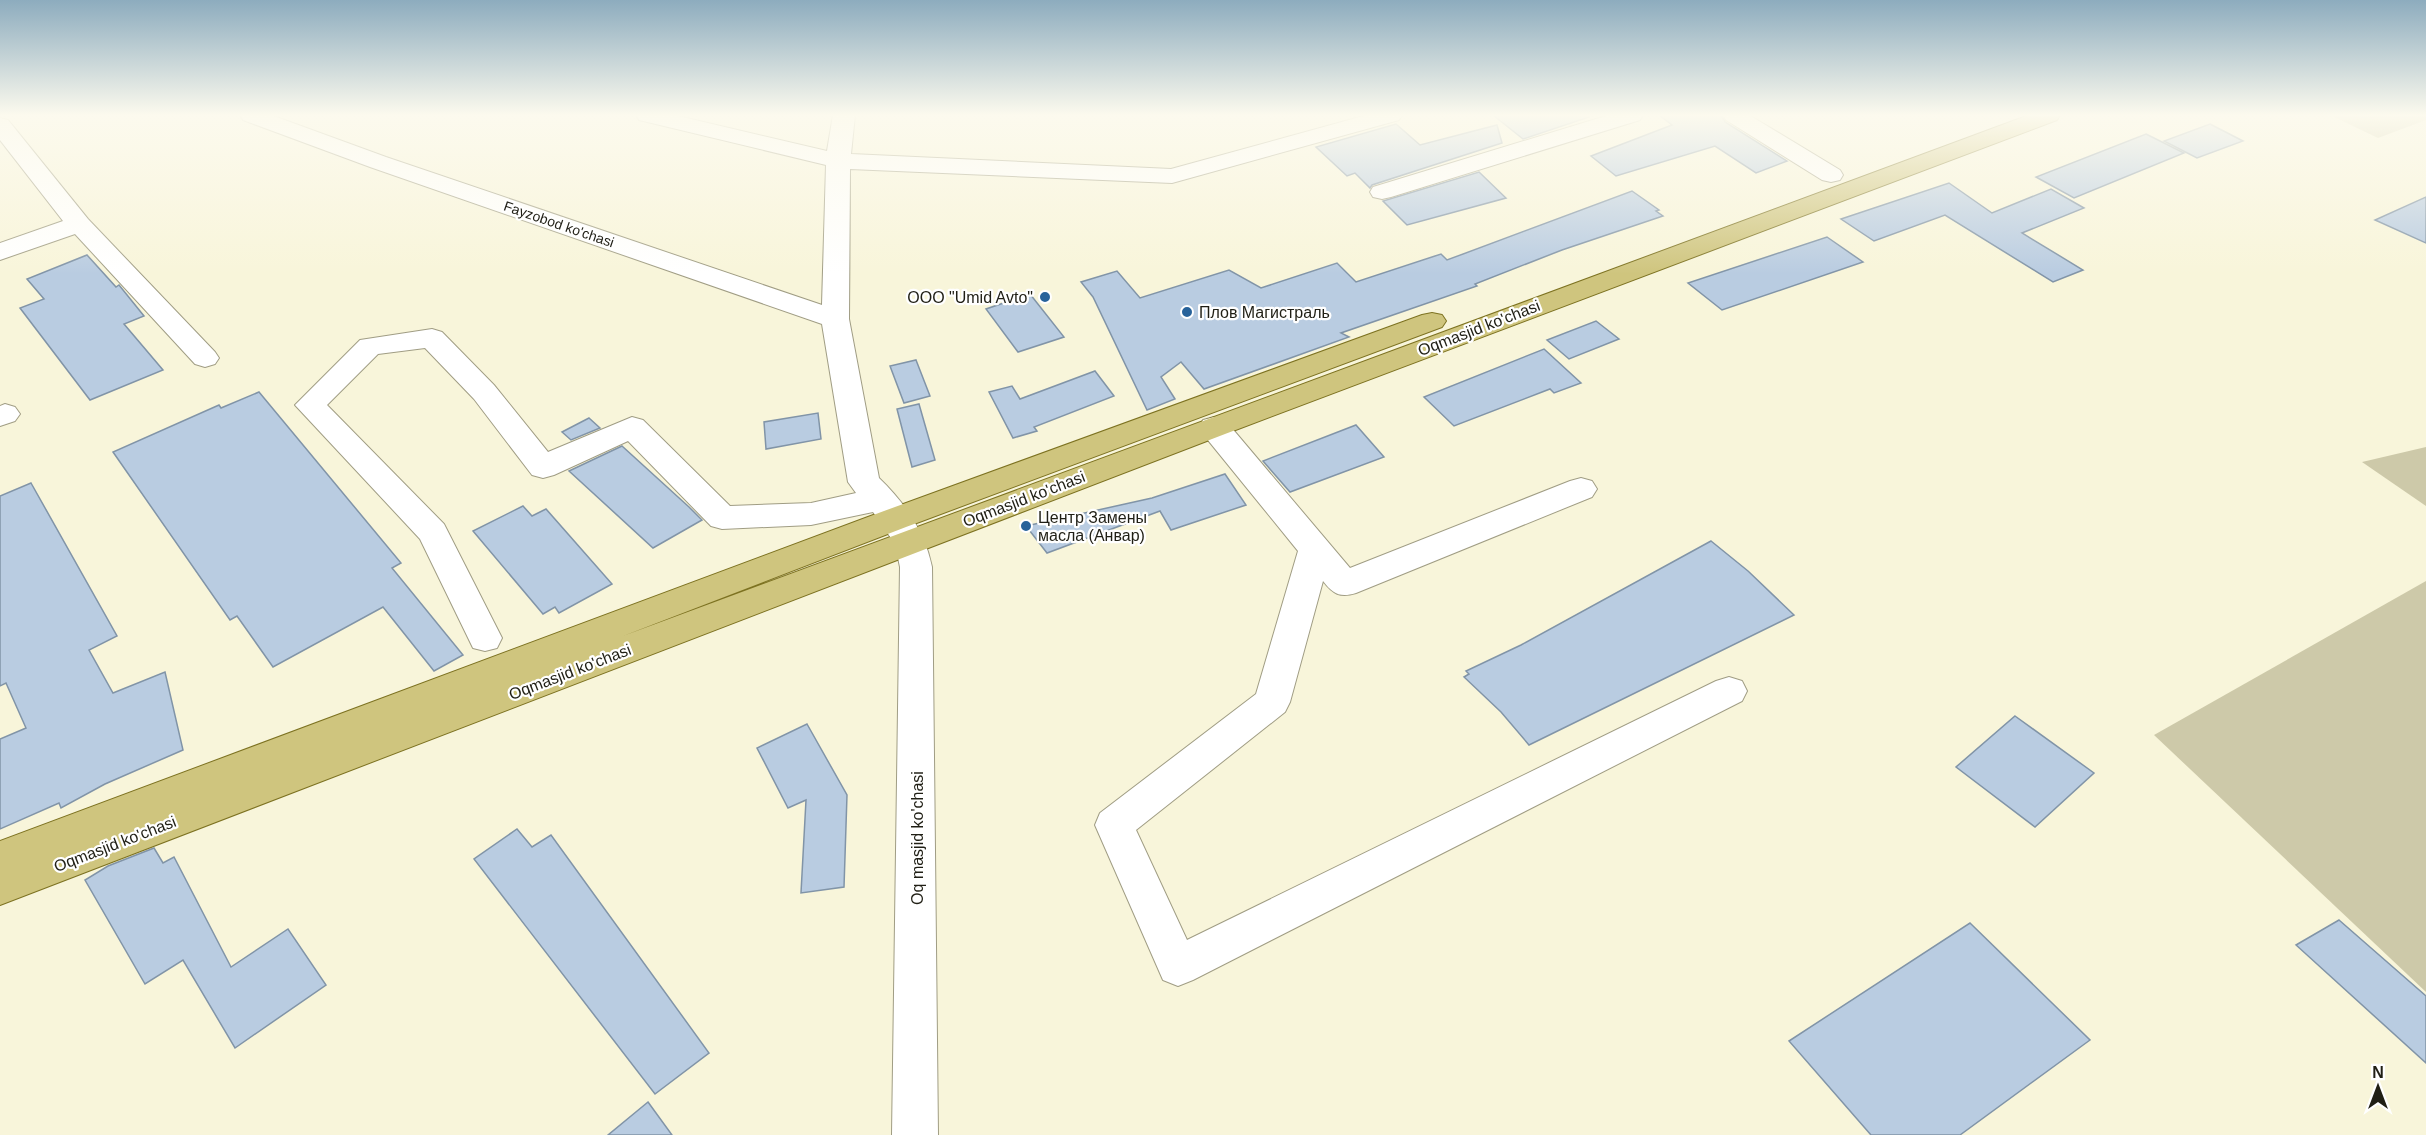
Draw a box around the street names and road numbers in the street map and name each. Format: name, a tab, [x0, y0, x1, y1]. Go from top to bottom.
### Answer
street label: Fayzobod ko'chasi	[502, 198, 616, 250]
street label: Oqmasjid ko'chasi	[1416, 297, 1542, 359]
street label: Oqmasjid ko'chasi	[961, 468, 1087, 530]
street label: Oqmasjid ko'chasi	[507, 641, 633, 703]
street label: Oq masjid ko'chasi	[909, 771, 926, 905]
street label: Oqmasjid ko'chasi	[52, 813, 178, 875]

